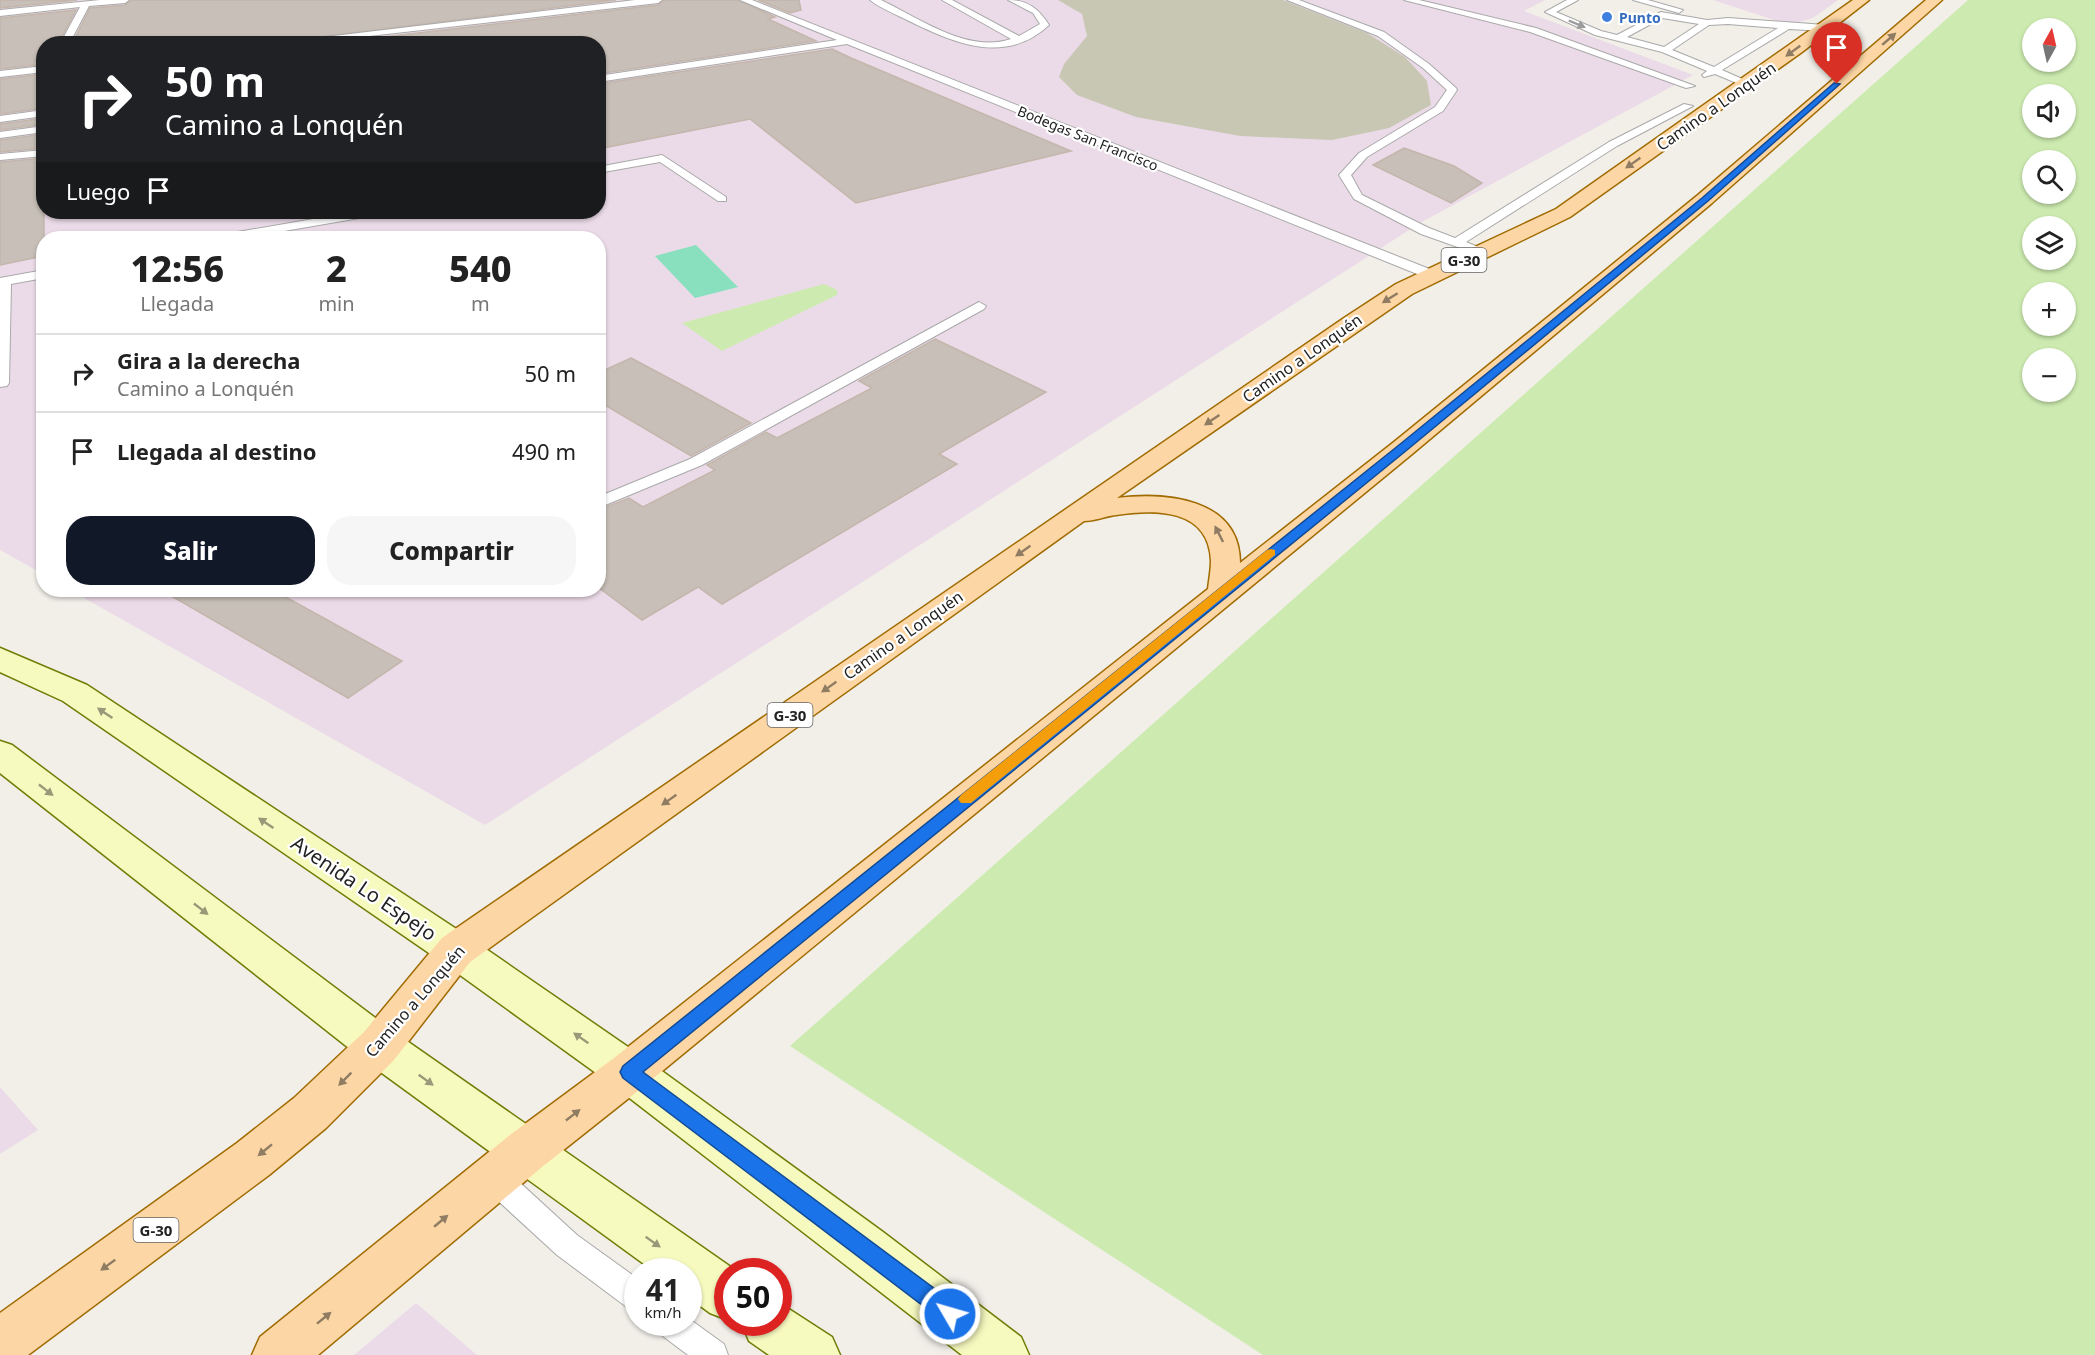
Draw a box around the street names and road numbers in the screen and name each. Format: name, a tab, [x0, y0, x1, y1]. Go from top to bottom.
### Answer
street label: Camino a Lonquén	[1652, 56, 1780, 156]
street label: Bodegas San Francisco	[1015, 101, 1161, 175]
road number: G-30	[1442, 248, 1486, 272]
street label: Camino a Lonquén	[1238, 308, 1366, 408]
street label: Camino a Lonquén	[839, 585, 967, 685]
road number: G-30	[768, 703, 812, 727]
street label: Avenida Lo Espejo	[286, 829, 442, 947]
street label: Camino a Lonquén	[360, 940, 470, 1062]
road number: G-30	[134, 1218, 178, 1242]

